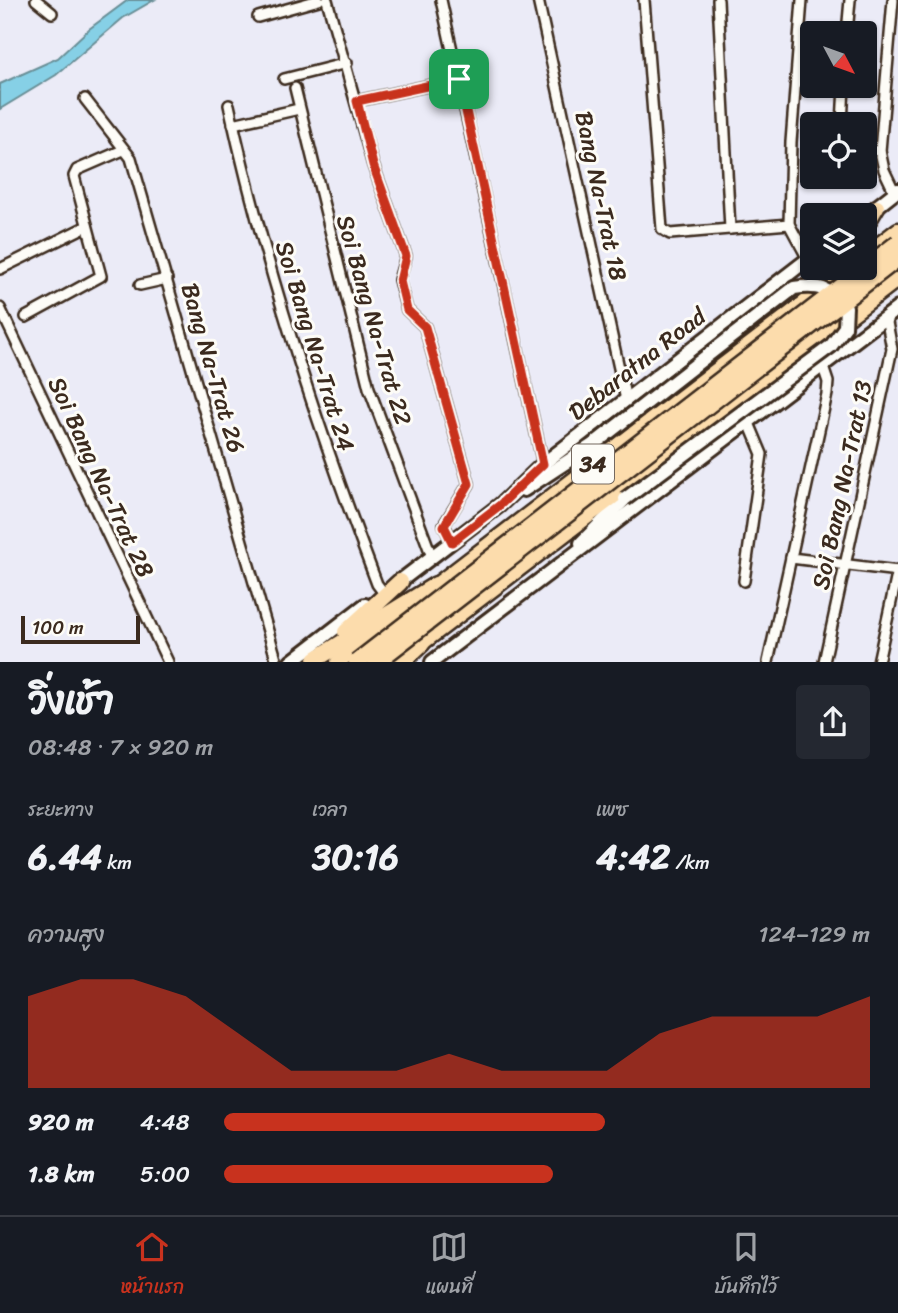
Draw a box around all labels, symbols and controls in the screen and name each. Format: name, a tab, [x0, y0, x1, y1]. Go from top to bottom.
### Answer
north arrow	[800, 21, 877, 98]
map controls	[800, 21, 877, 280]
pin	[429, 49, 489, 109]
icon: arrive	[440, 60, 478, 98]
street label: Bang Na-Trat 18	[563, 107, 639, 285]
button: locate	[800, 112, 877, 189]
button: layers	[800, 203, 877, 280]
street label: Soi Bang Na-Trat 22	[324, 210, 424, 430]
street label: Soi Bang Na-Trat 24	[263, 235, 367, 457]
street label: Bang Na-Trat 26	[169, 278, 257, 458]
street label: Debaratna Road	[559, 295, 716, 432]
street label: Soi Bang Na-Trat 28	[36, 369, 166, 585]
street label: Soi Bang Na-Trat 13	[799, 377, 885, 593]
road number: 34	[572, 445, 614, 484]
text: 100 m	[32, 611, 84, 644]
scale bar	[21, 613, 140, 645]
text: วิ่งเช้า	[28, 667, 114, 734]
button: share	[796, 685, 870, 759]
text: 08:48 · 7 × 920 m	[28, 727, 213, 768]
text: ระยะทาง	[28, 793, 93, 826]
text: เวลา	[312, 793, 348, 826]
text: เพซ	[596, 793, 627, 826]
text: 6.44	[28, 826, 102, 888]
text: 30:16	[312, 826, 399, 888]
text: 4:42	[596, 826, 671, 888]
text: km	[102, 846, 132, 879]
text: /km	[671, 846, 710, 879]
text: ความสูง	[28, 914, 104, 955]
text: 124–129 m	[759, 914, 870, 955]
text: 920 m	[28, 1102, 94, 1143]
text: 4:48	[140, 1102, 190, 1143]
text: 1.8 km	[28, 1154, 95, 1195]
text: 5:00	[140, 1154, 190, 1195]
tab: หน้าแรก	[121, 1228, 184, 1303]
tab: แผนที่	[426, 1228, 473, 1303]
tab: บันทึกไว้	[715, 1228, 777, 1303]

